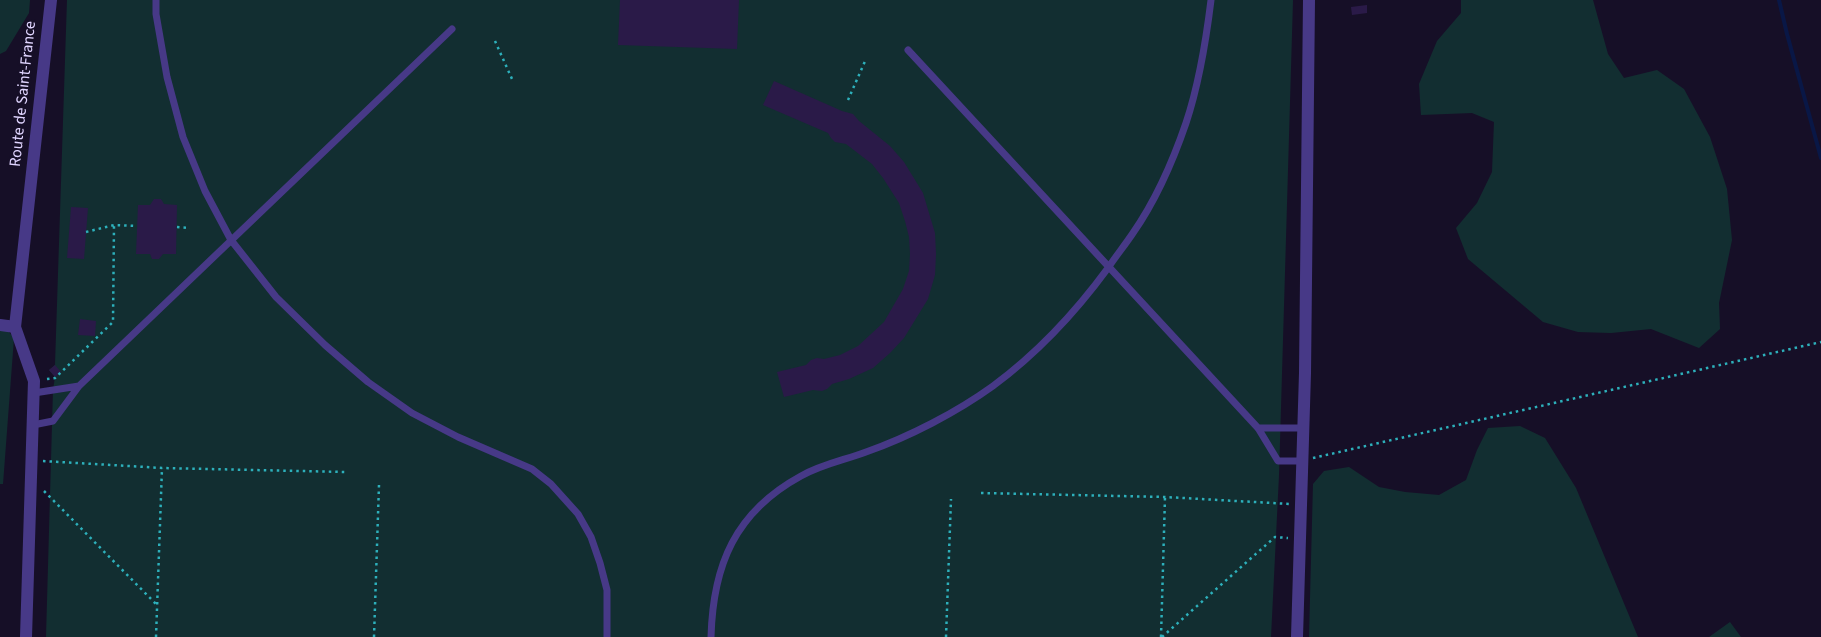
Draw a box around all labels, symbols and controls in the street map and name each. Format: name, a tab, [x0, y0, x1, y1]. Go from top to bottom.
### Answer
street label: Route de Saint-France	[7, 20, 41, 168]

